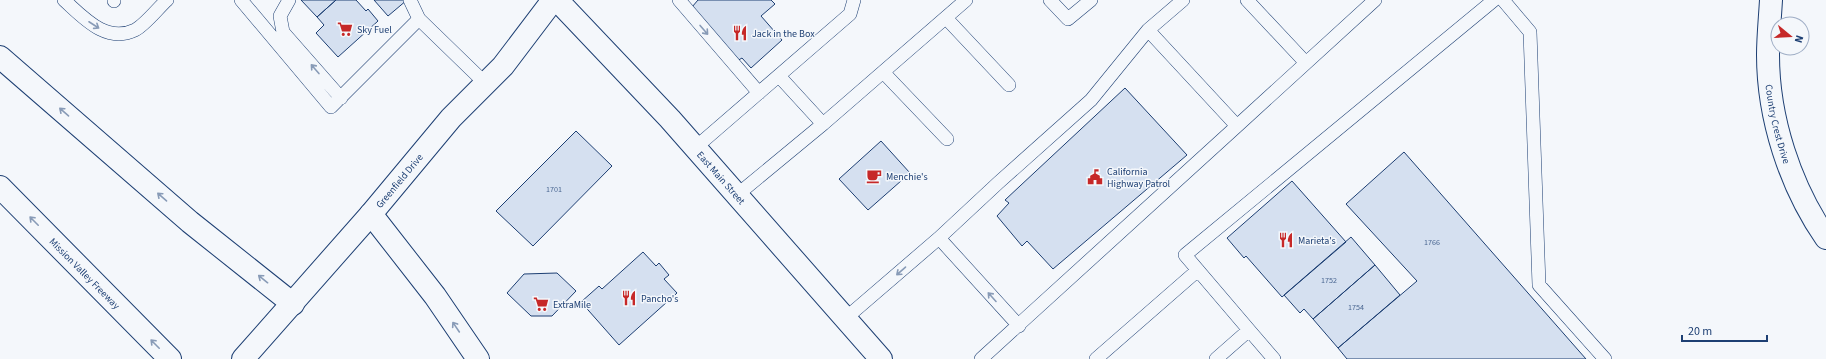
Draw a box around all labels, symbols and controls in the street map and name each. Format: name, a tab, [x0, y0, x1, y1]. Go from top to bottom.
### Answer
north arrow	[1770, 16, 1810, 56]
supermarket icon: Sky Fuel	[336, 20, 354, 38]
one-way arrow	[88, 21, 99, 29]
place label: Sky Fuel	[357, 23, 392, 37]
one-way arrow	[700, 24, 709, 35]
restaurant icon: Jack in the Box	[731, 24, 749, 42]
place label: Jack in the Box	[752, 27, 815, 41]
text: N	[1791, 33, 1807, 45]
one-way arrow	[311, 63, 320, 74]
street label: Country Crest Drive	[1762, 84, 1793, 166]
one-way arrow	[58, 108, 69, 117]
street label: East Main Street	[693, 148, 748, 208]
street label: Greenfield Drive	[373, 151, 427, 211]
place label: California Highway Patrol	[1107, 165, 1171, 191]
cafe icon: Menchie's	[865, 167, 883, 185]
public building icon: California Highway Patrol	[1086, 168, 1104, 186]
place label: Menchie's	[886, 170, 928, 184]
house number: 1701	[546, 184, 562, 195]
one-way arrow	[157, 193, 167, 202]
one-way arrow	[29, 216, 39, 226]
restaurant icon: Marieta's	[1277, 231, 1295, 249]
place label: Marieta's	[1298, 234, 1336, 248]
street label: Mission Valley Freeway	[46, 235, 123, 313]
house number: 1766	[1424, 237, 1440, 248]
one-way arrow	[896, 266, 906, 275]
one-way arrow	[257, 275, 268, 284]
house number: 1752	[1321, 275, 1337, 286]
restaurant icon: Pancho's	[620, 289, 638, 307]
place label: Pancho's	[641, 292, 678, 306]
one-way arrow	[988, 292, 997, 302]
supermarket icon: ExtraMile	[532, 295, 550, 313]
place label: ExtraMile	[553, 298, 591, 312]
house number: 1754	[1348, 302, 1364, 313]
scale bar	[1682, 317, 1767, 343]
one-way arrow	[452, 322, 460, 333]
text: 20 m	[1688, 323, 1712, 340]
one-way arrow	[150, 339, 160, 349]

